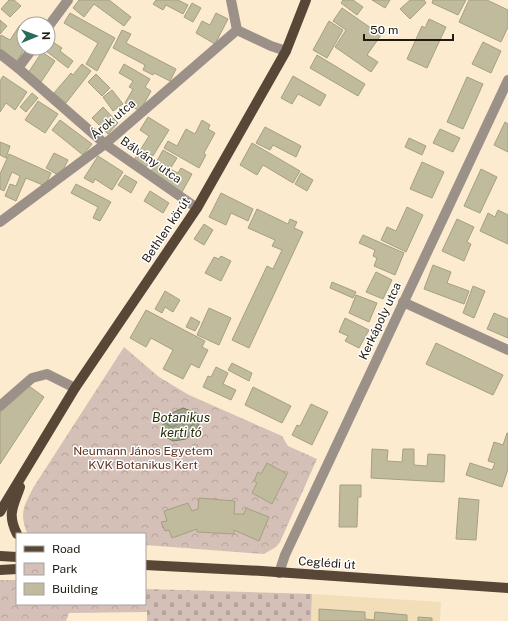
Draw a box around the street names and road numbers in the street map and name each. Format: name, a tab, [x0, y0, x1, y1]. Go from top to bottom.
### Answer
street label: Árok utca	[88, 96, 138, 142]
street label: Bálvány utca	[118, 134, 184, 186]
street label: Bethlen körút	[139, 194, 193, 265]
street label: Kerkápoly utca	[356, 280, 404, 362]
street label: Ceglédi út	[298, 554, 356, 572]

